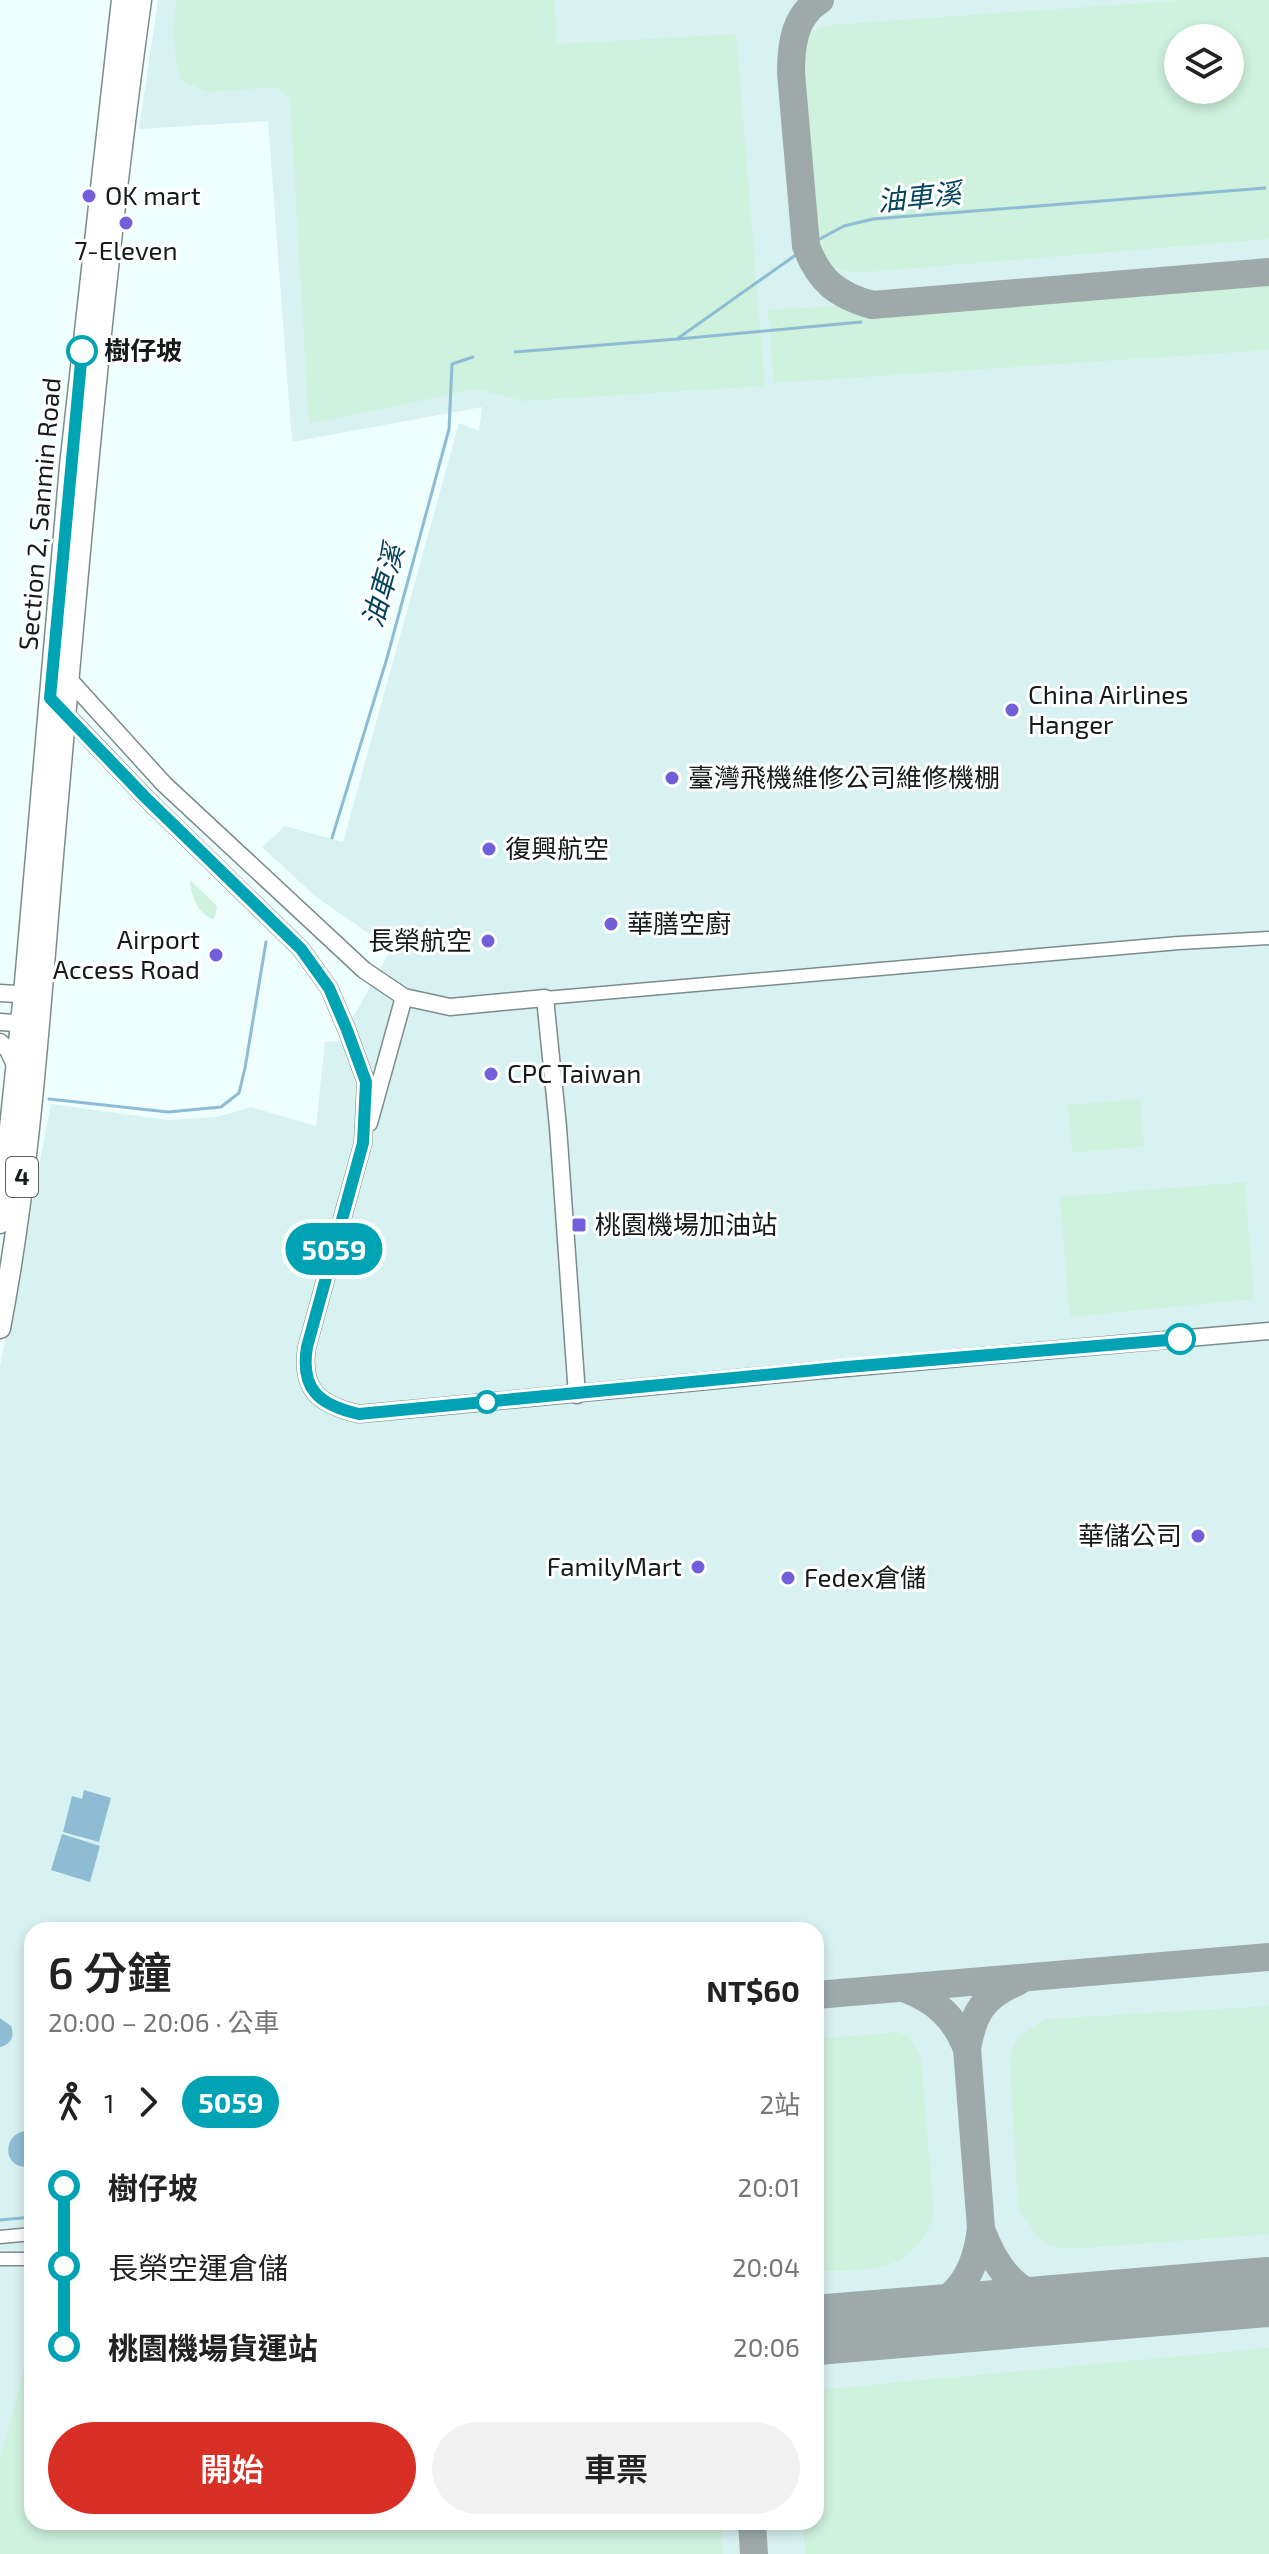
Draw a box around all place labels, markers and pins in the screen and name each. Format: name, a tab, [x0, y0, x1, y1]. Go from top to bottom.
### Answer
place label: OK mart	[105, 179, 201, 210]
marker: OK mart	[80, 187, 98, 205]
marker: 7-Eleven	[117, 214, 135, 232]
place label: 7-Eleven	[74, 234, 178, 265]
place label: 樹仔坡	[104, 334, 182, 365]
marker: 樹仔坡	[67, 336, 97, 366]
place label: China Airlines Hanger	[1028, 678, 1188, 739]
marker: China Airlines Hanger	[1003, 701, 1021, 719]
place label: 臺灣飛機維修公司維修機棚	[688, 761, 1000, 792]
marker: 臺灣飛機維修公司維修機棚	[663, 769, 681, 787]
place label: 復興航空	[505, 832, 609, 863]
marker: 復興航空	[480, 840, 498, 858]
place label: 華膳空廚	[627, 907, 731, 938]
marker: 華膳空廚	[602, 915, 620, 933]
place label: Airport Access Road	[53, 923, 200, 984]
place label: 長榮航空	[368, 924, 472, 955]
marker: 長榮航空	[479, 932, 497, 950]
marker: Airport Access Road	[207, 946, 225, 964]
place label: CPC Taiwan	[507, 1057, 641, 1088]
marker: CPC Taiwan	[482, 1065, 500, 1083]
place label: 桃園機場加油站	[595, 1208, 777, 1239]
marker: 桃園機場加油站	[570, 1216, 588, 1234]
unlabelled marker	[1165, 1324, 1195, 1354]
unlabelled marker	[476, 1391, 498, 1413]
place label: 華儲公司	[1078, 1519, 1182, 1550]
marker: 華儲公司	[1189, 1527, 1207, 1545]
place label: FamilyMart	[547, 1550, 682, 1581]
marker: FamilyMart	[689, 1558, 707, 1576]
place label: Fedex倉儲	[804, 1561, 926, 1592]
marker: Fedex倉儲	[779, 1569, 797, 1587]

